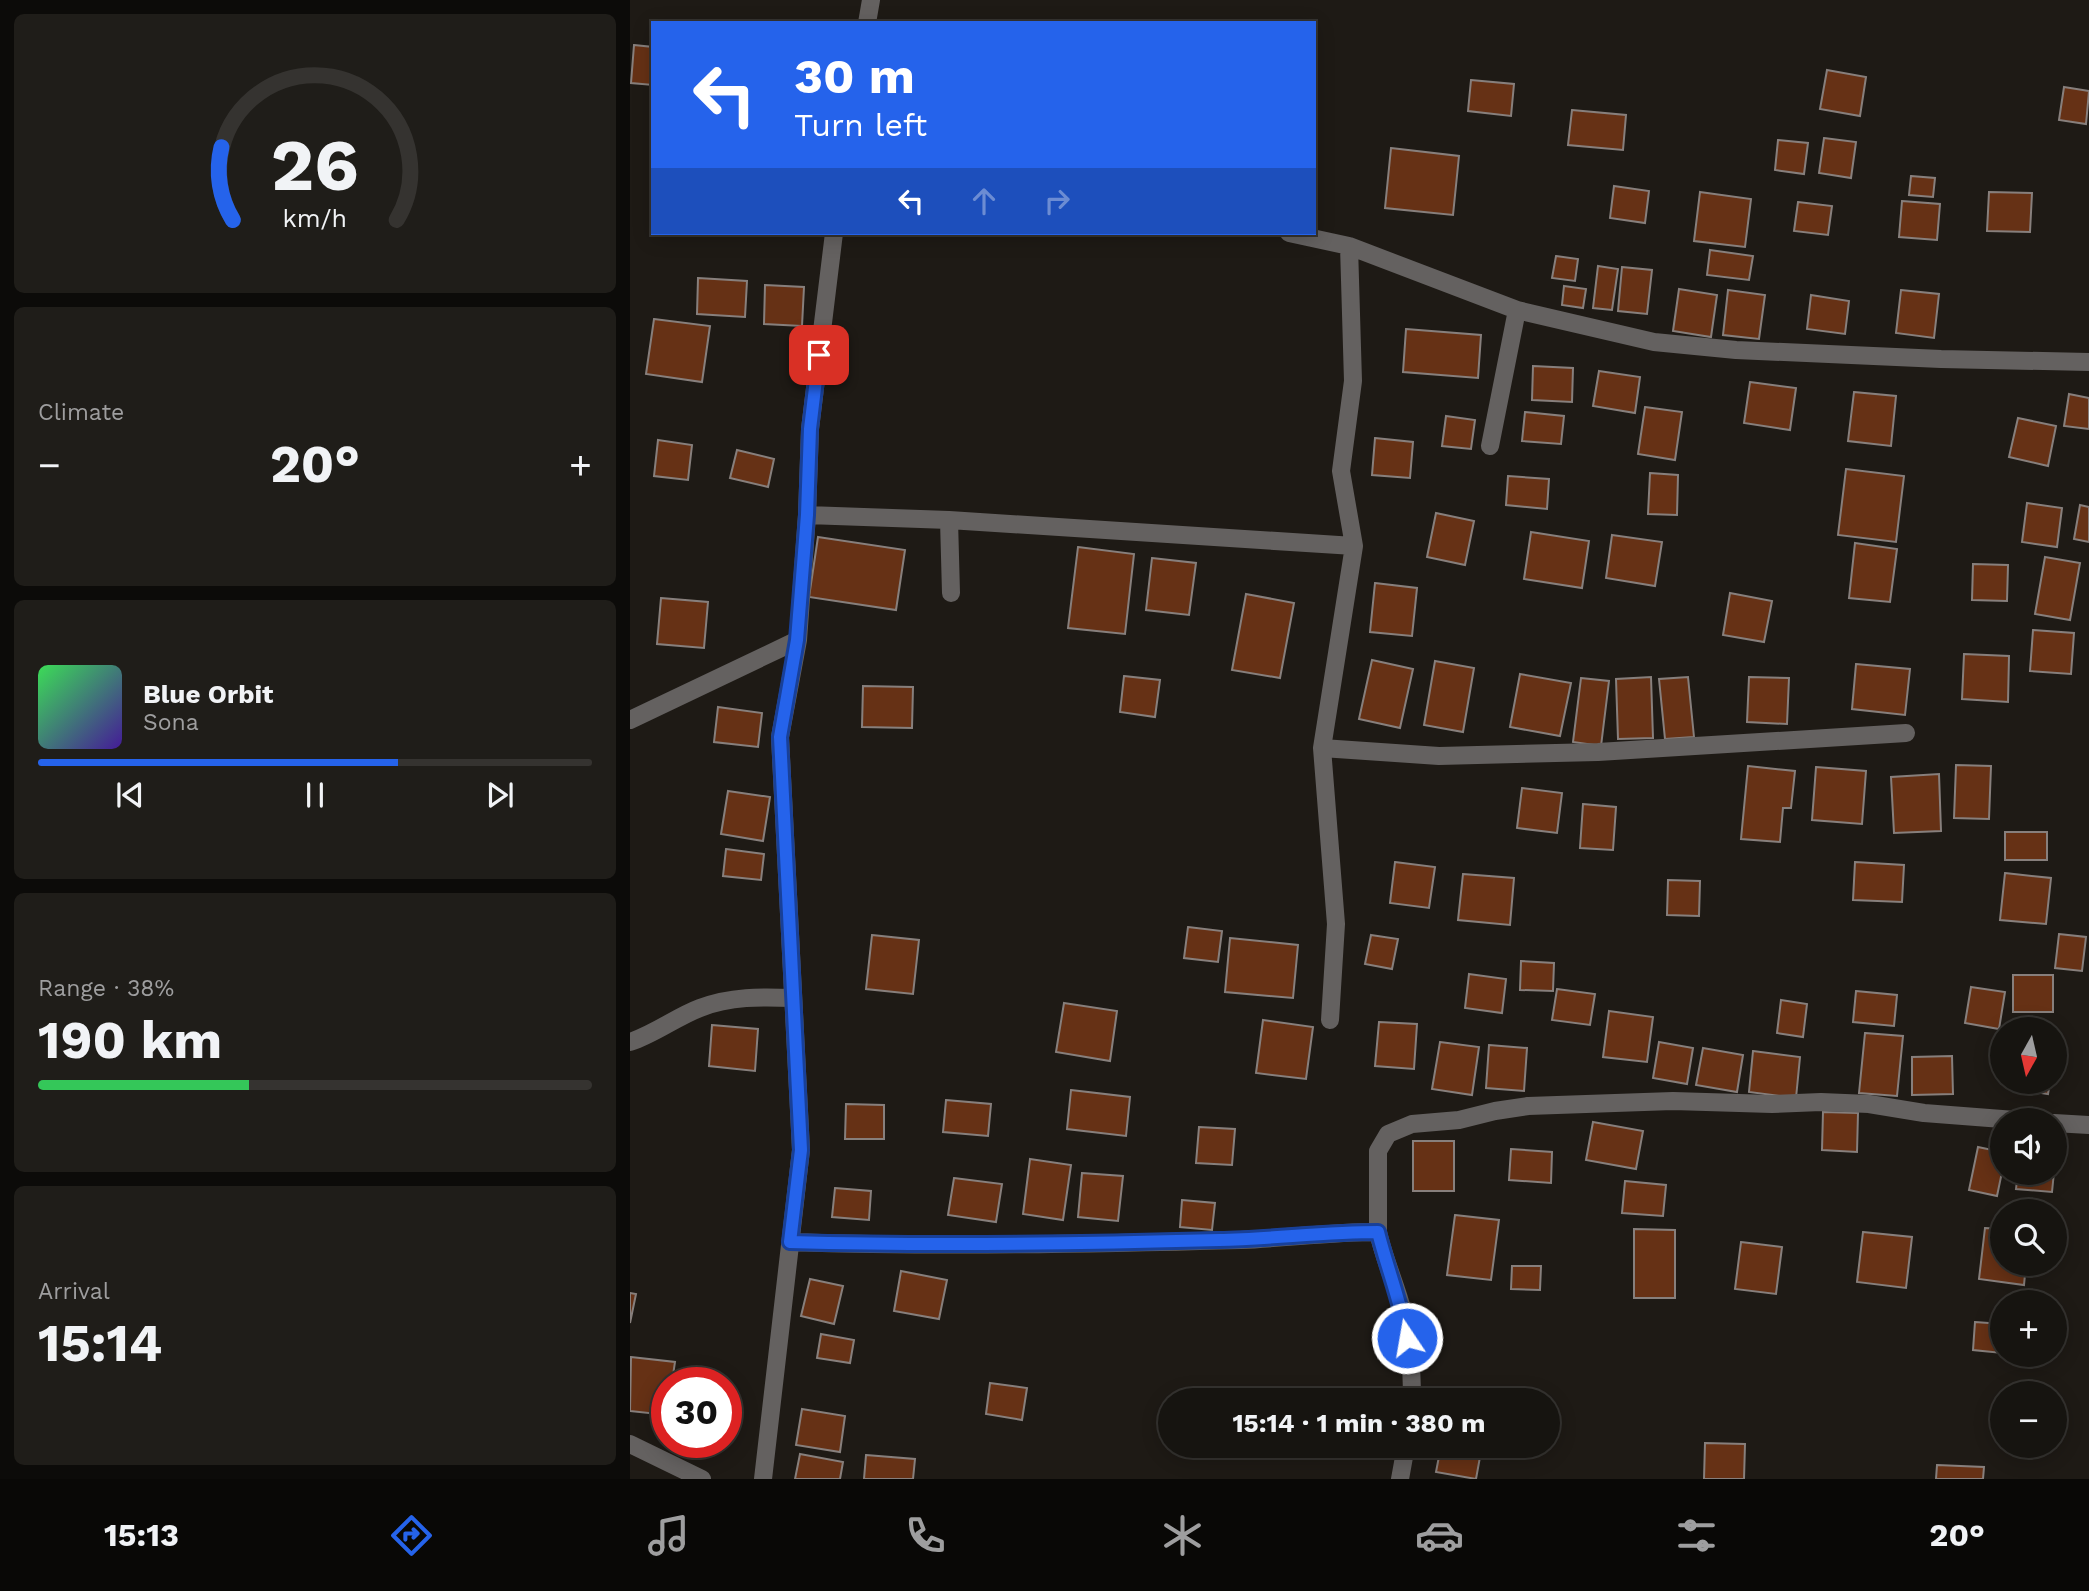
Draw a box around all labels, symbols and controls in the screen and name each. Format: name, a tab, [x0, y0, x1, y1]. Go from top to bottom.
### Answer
text: 30 m	[794, 47, 915, 105]
icon: left	[679, 49, 770, 140]
text: Turn left	[794, 106, 927, 144]
text: 26	[271, 122, 359, 208]
icon: left	[892, 182, 930, 220]
icon: ahead	[965, 182, 1003, 220]
icon: right	[1038, 182, 1076, 220]
text: km/h	[283, 203, 347, 232]
pin	[789, 325, 849, 385]
icon: arrive	[800, 336, 838, 374]
text: Climate	[38, 399, 124, 426]
text: 20°	[270, 434, 360, 495]
text: −	[38, 443, 61, 487]
text: +	[569, 443, 592, 487]
text: Blue Orbit	[143, 679, 273, 709]
text: Sona	[143, 709, 199, 736]
icon: previous	[111, 776, 149, 814]
icon: pause	[296, 776, 334, 814]
icon: next	[481, 776, 519, 814]
text: Range · 38%	[38, 975, 174, 1002]
text: 190 km	[38, 1010, 222, 1071]
north arrow	[1990, 1017, 2067, 1094]
map controls	[1990, 1017, 2067, 1458]
button: sound	[1990, 1108, 2067, 1185]
button: search	[1990, 1199, 2067, 1276]
text: Arrival	[38, 1278, 110, 1305]
button: +	[1990, 1290, 2067, 1367]
position arrow	[1370, 1301, 1444, 1375]
text: 15:14	[38, 1313, 162, 1374]
speed limit sign: 30	[651, 1367, 742, 1458]
button: −	[1990, 1381, 2067, 1458]
text: 15:14 · 1 min · 380 m	[1232, 1408, 1486, 1438]
icon: directions	[387, 1511, 436, 1560]
icon: music	[644, 1511, 693, 1560]
icon: phone	[901, 1511, 950, 1560]
icon: climate	[1158, 1511, 1207, 1560]
icon: car	[1415, 1511, 1464, 1560]
icon: filters	[1672, 1511, 1721, 1560]
text: 15:13	[104, 1516, 179, 1554]
text: 20°	[1929, 1516, 1985, 1554]

